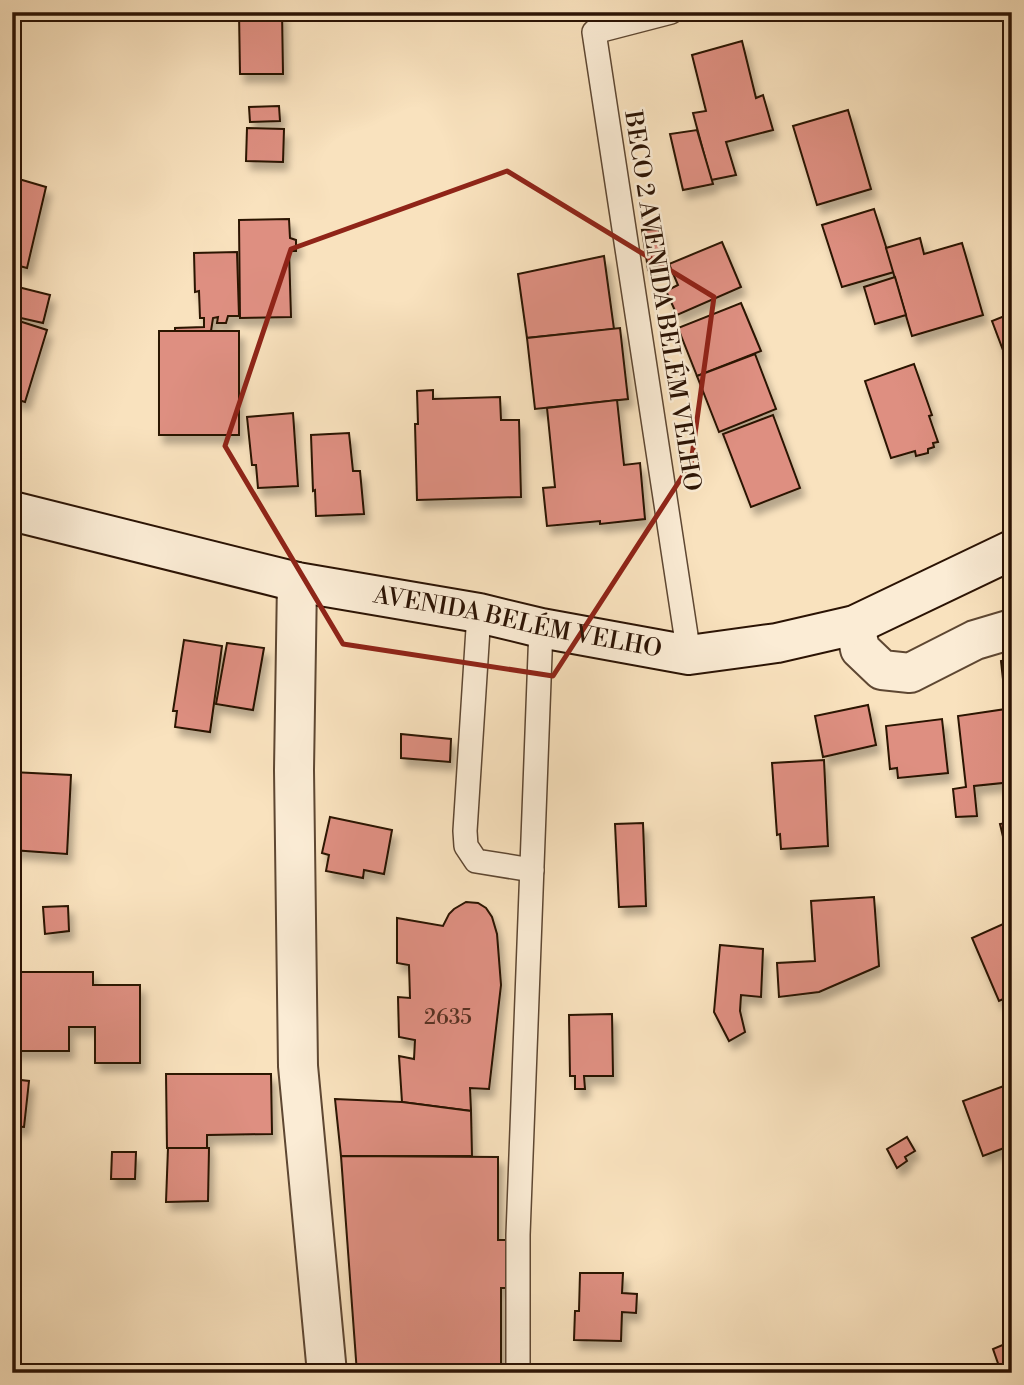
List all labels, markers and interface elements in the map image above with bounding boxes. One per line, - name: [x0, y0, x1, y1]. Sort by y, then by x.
- street label: BECO 2 AVENIDA BELÉM VELHO: [617, 107, 708, 493]
- street label: AVENIDA BELÉM VELHO: [370, 580, 664, 665]
- house number: 2635: [424, 1005, 472, 1031]

